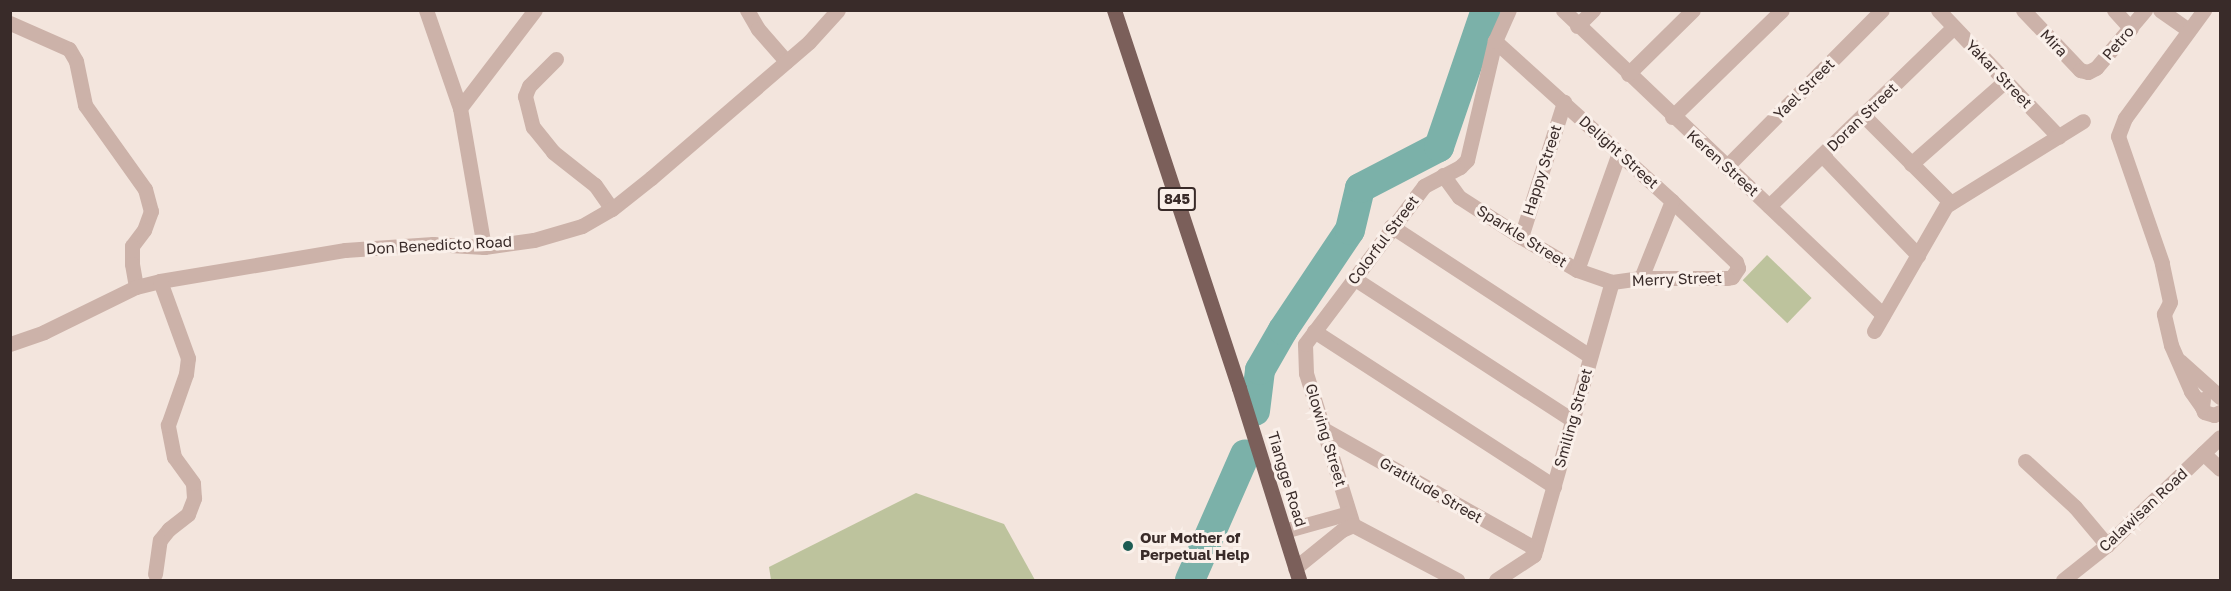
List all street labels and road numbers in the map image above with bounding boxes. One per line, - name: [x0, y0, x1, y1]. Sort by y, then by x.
- street label: Petro: [2098, 22, 2138, 64]
- street label: Mira: [2037, 26, 2071, 60]
- street label: Yakar Street: [1962, 36, 2036, 112]
- street label: Yael Street: [1770, 55, 1838, 123]
- street label: Doran Street: [1823, 79, 1901, 155]
- street label: Delight Street: [1576, 112, 1662, 192]
- street label: Happy Street: [1519, 122, 1565, 218]
- street label: Keren Street: [1683, 126, 1763, 200]
- road number: 845: [1158, 188, 1196, 210]
- street label: Colorful Street: [1344, 192, 1422, 288]
- street label: Sparkle Street: [1474, 201, 1570, 271]
- street label: Don Benedicto Road: [366, 232, 512, 258]
- street label: Merry Street: [1632, 268, 1722, 290]
- street label: Smiling Street: [1550, 366, 1596, 470]
- street label: Glowing Street: [1302, 381, 1350, 489]
- street label: Tiangge Road: [1264, 429, 1310, 529]
- street label: Gratitude Street: [1376, 453, 1486, 527]
- street label: Calawisan Road: [2095, 465, 2191, 555]

